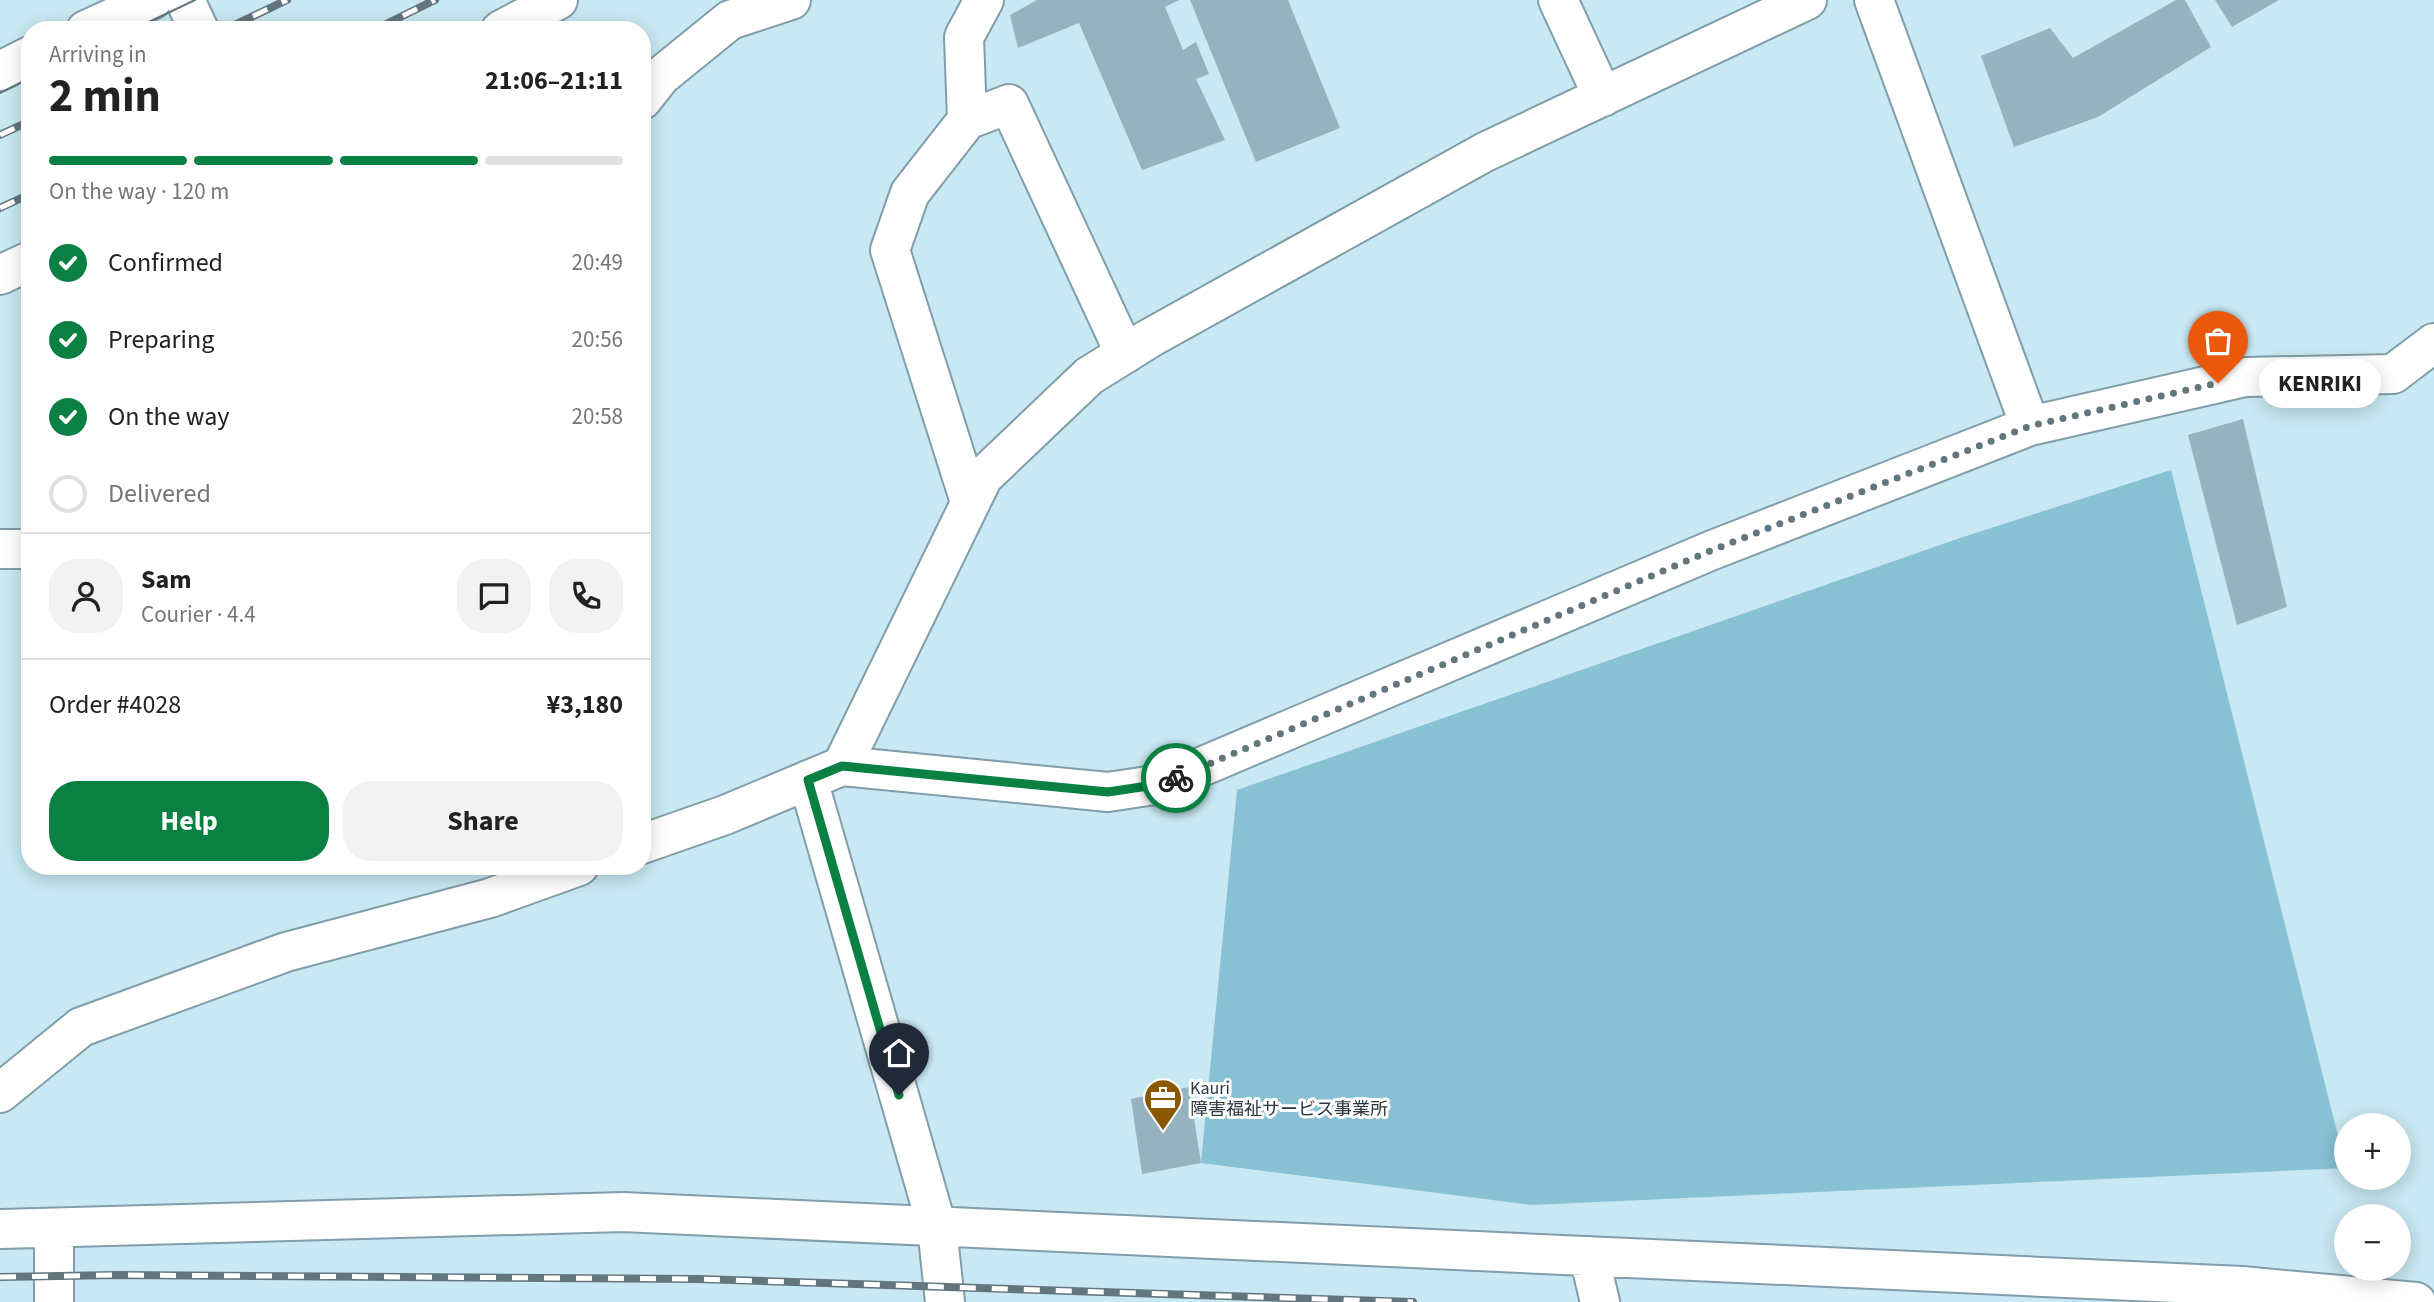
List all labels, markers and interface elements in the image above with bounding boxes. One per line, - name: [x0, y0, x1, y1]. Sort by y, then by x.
- text: Arriving in: [49, 38, 147, 71]
- text: 21:06–21:11: [485, 62, 623, 99]
- text: 2 min: [49, 64, 161, 129]
- text: On the way · 120 m: [49, 175, 229, 208]
- icon: check: [49, 244, 87, 282]
- text: Confirmed: [108, 244, 223, 281]
- text: 20:49: [572, 246, 623, 279]
- pin: [2188, 311, 2248, 383]
- icon: check: [49, 321, 87, 359]
- text: Preparing: [108, 321, 214, 358]
- icon: bag: [2199, 322, 2237, 360]
- text: 20:56: [572, 323, 623, 356]
- callout: KENRIKI: [2260, 358, 2382, 408]
- text: KENRIKI: [2278, 367, 2362, 400]
- icon: check: [49, 398, 87, 436]
- text: On the way: [108, 398, 229, 435]
- text: 20:58: [572, 400, 623, 433]
- text: Delivered: [108, 475, 211, 512]
- button: person: [49, 559, 123, 633]
- button: chat: [457, 559, 531, 633]
- button: phone: [549, 559, 623, 633]
- text: Sam: [141, 561, 191, 598]
- text: Courier · 4.4: [141, 598, 256, 631]
- text: Order #4028: [49, 686, 181, 723]
- text: ¥3,180: [547, 686, 623, 723]
- courier: [1141, 743, 1211, 813]
- icon: bike: [1157, 759, 1195, 797]
- button: Help: [49, 781, 329, 861]
- button: Share: [343, 781, 623, 861]
- pin: [869, 1023, 929, 1095]
- icon: home: [880, 1034, 918, 1072]
- place label: Kauri 障害福祉サービス事業所: [1190, 1076, 1388, 1122]
- office icon: Kauri 障害福祉サービス事業所: [1142, 1077, 1184, 1132]
- map controls: [2334, 1113, 2411, 1281]
- button: +: [2334, 1113, 2411, 1190]
- button: −: [2334, 1204, 2411, 1281]

